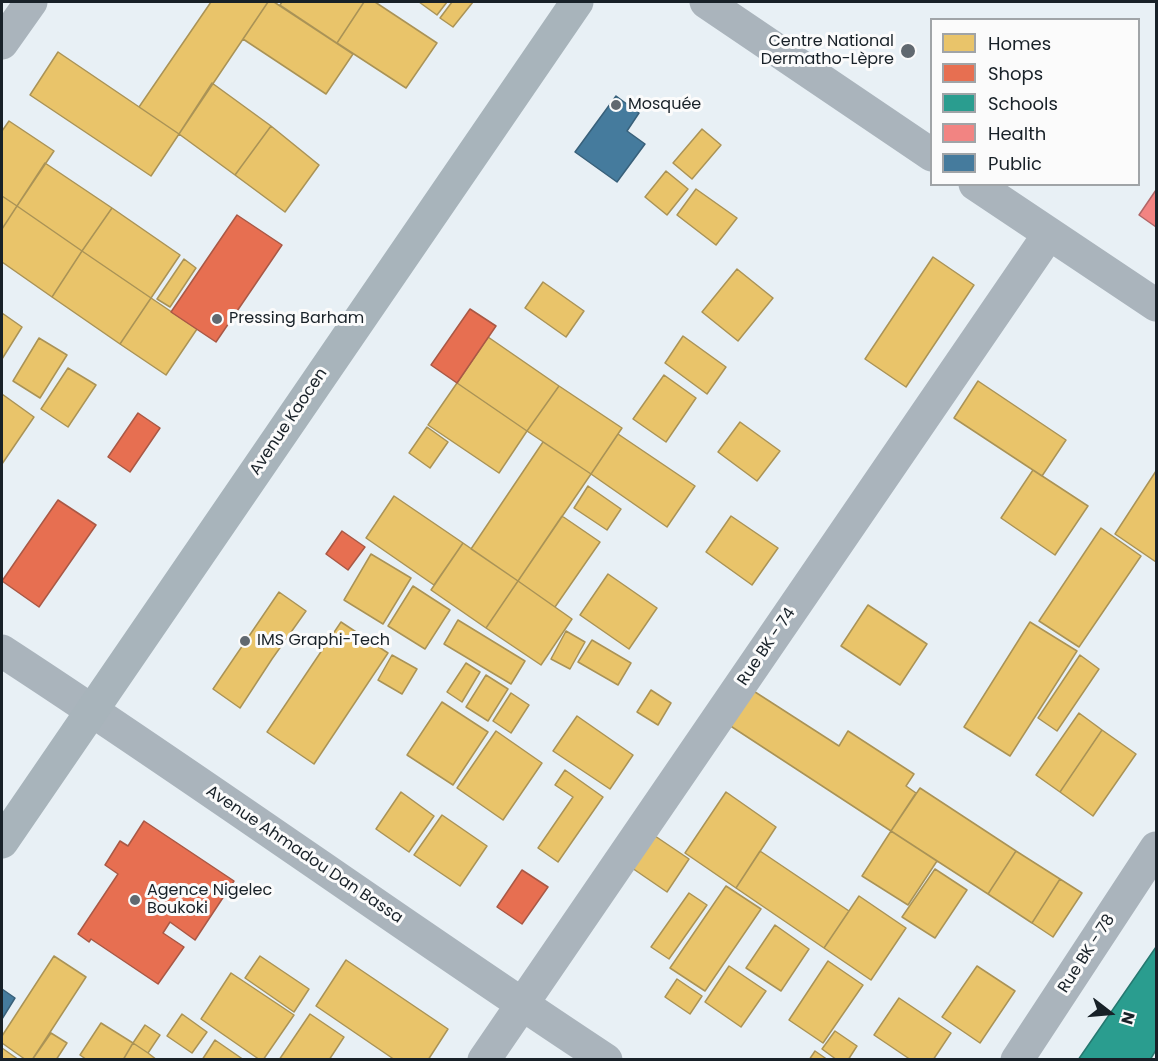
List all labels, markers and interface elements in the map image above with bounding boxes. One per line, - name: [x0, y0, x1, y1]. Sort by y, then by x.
- legend: [930, 18, 1140, 186]
- text: Homes: [988, 31, 1051, 56]
- place label: Centre National Dermatho-Lèpre: [761, 32, 894, 70]
- marker: Centre National Dermatho-Lèpre: [899, 42, 917, 60]
- text: Shops: [988, 61, 1043, 86]
- text: Schools: [988, 91, 1058, 116]
- place label: Mosquée: [628, 95, 701, 115]
- marker: Mosquée: [609, 98, 623, 112]
- text: Health: [988, 121, 1046, 146]
- text: Public: [988, 151, 1042, 176]
- place label: Pressing Barham: [229, 309, 364, 329]
- marker: Pressing Barham: [210, 312, 224, 326]
- street label: Avenue Kaocen: [246, 365, 332, 479]
- street label: Rue BK - 74: [734, 604, 800, 690]
- place label: IMS Graphi-Tech: [257, 631, 390, 651]
- marker: IMS Graphi-Tech: [238, 634, 252, 648]
- street label: Avenue Ahmadou Dan Bassa: [202, 782, 406, 928]
- place label: Agence Nigelec Boukoki: [147, 881, 272, 919]
- marker: Agence Nigelec Boukoki: [128, 893, 142, 907]
- street label: Rue BK - 78: [1055, 911, 1119, 997]
- north arrow: [1080, 983, 1140, 1043]
- text: N: [1115, 1009, 1141, 1027]

